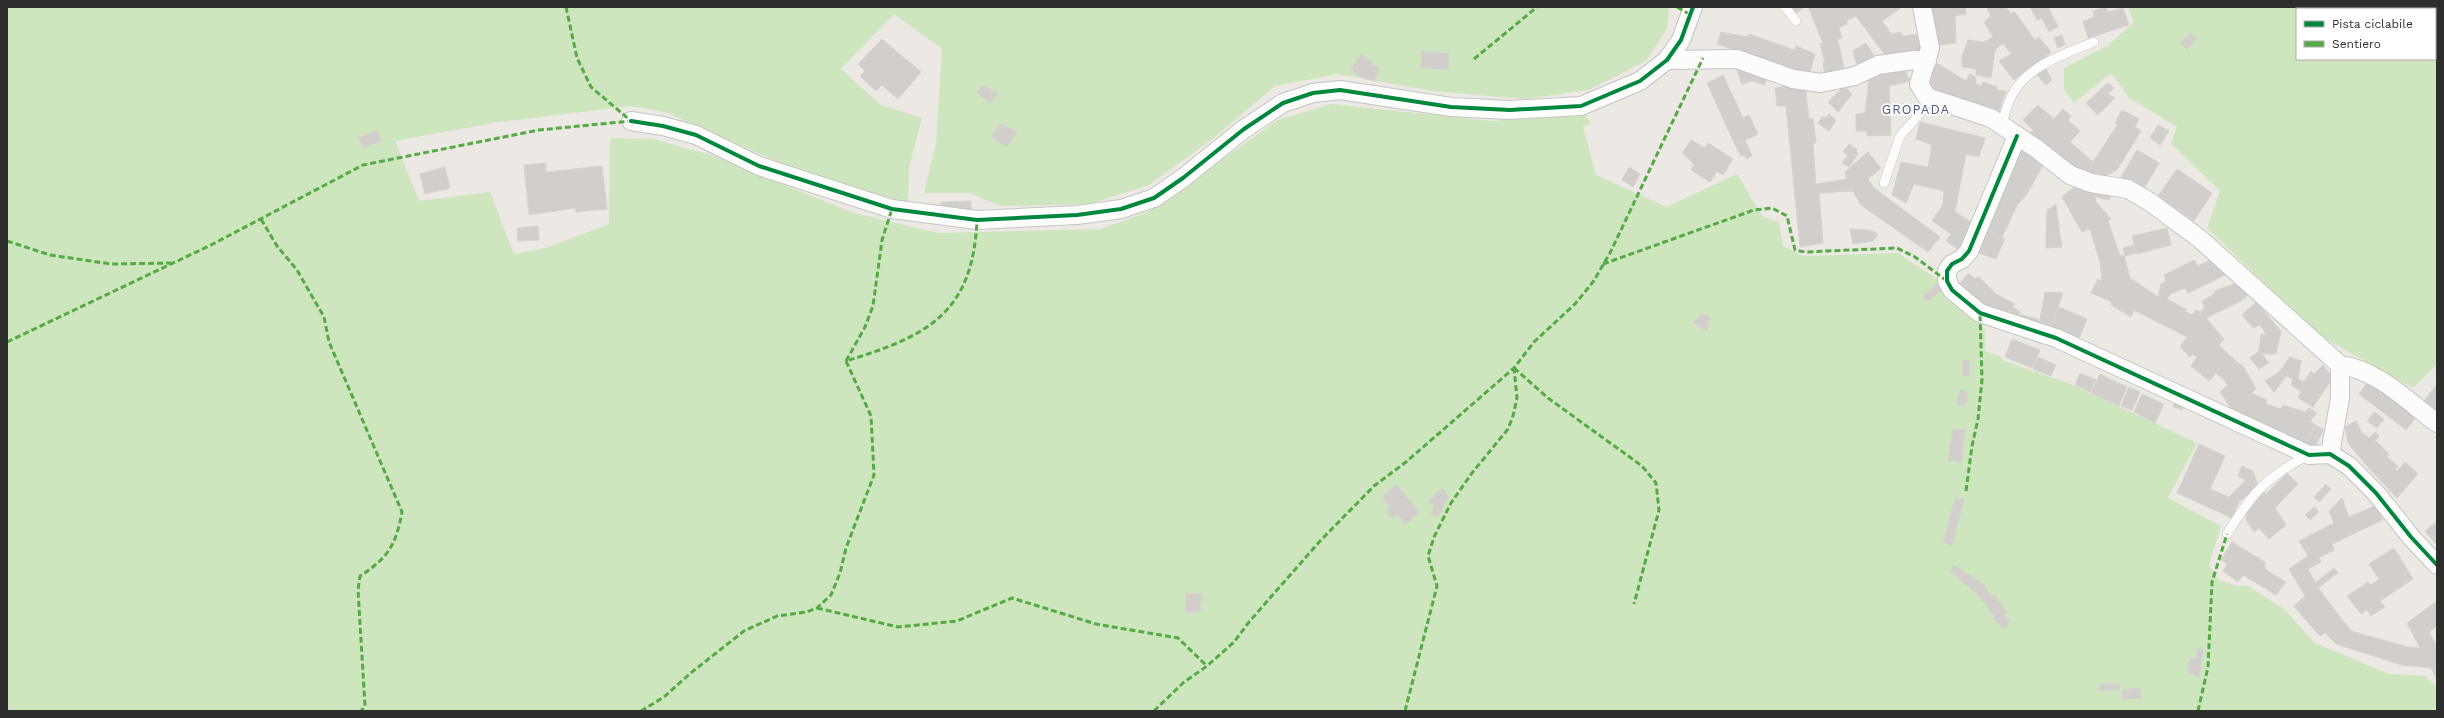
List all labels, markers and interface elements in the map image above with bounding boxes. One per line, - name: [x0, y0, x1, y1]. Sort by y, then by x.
- legend: [2296, 8, 2436, 60]
- text: Pista ciclabile: [2332, 17, 2413, 31]
- text: Sentiero: [2332, 37, 2381, 51]
- district label: GROPADA: [1882, 102, 1950, 117]

